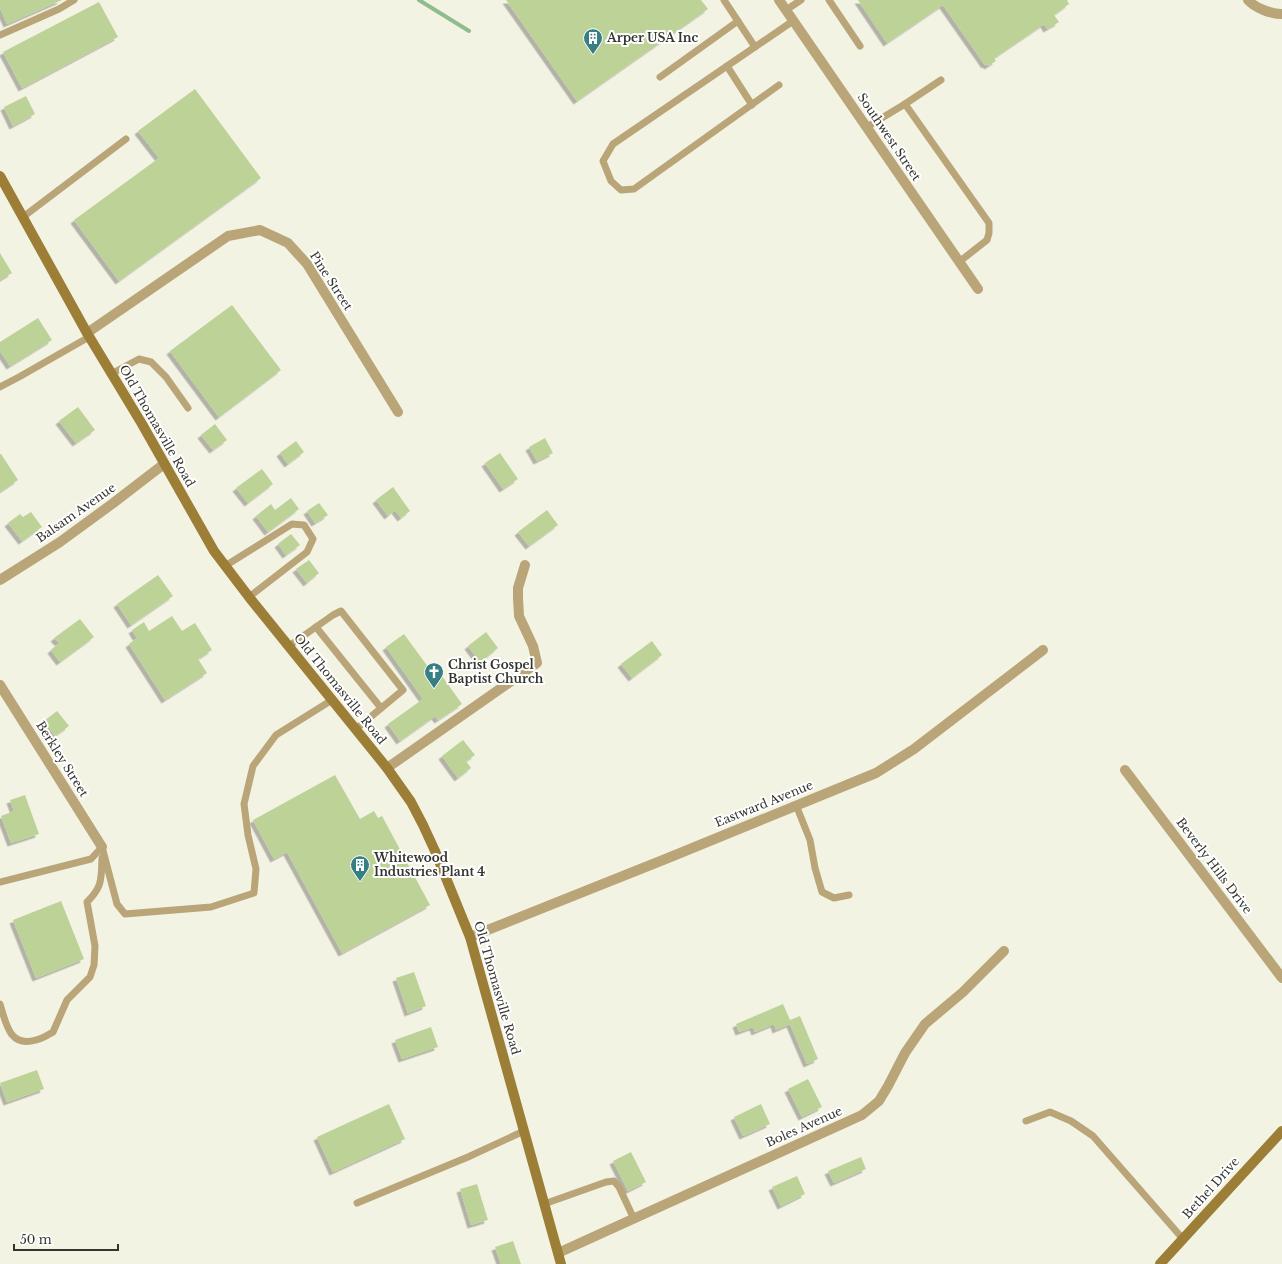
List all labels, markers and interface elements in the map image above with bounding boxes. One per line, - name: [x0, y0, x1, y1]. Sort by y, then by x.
- building icon: Arper USA Inc: [582, 27, 604, 55]
- place label: Arper USA Inc: [606, 30, 699, 45]
- street label: Southwest Street: [855, 90, 925, 184]
- street label: Pine Street: [307, 249, 356, 313]
- street label: Old Thomasville Road: [116, 362, 199, 489]
- street label: Balsam Avenue: [33, 480, 118, 546]
- street label: Old Thomasville Road: [291, 630, 390, 747]
- place label: Christ Gospel Baptist Church: [448, 657, 544, 686]
- church icon: Christ Gospel Baptist Church: [423, 661, 445, 689]
- street label: Berkley Street: [33, 718, 92, 800]
- street label: Eastward Avenue: [713, 777, 815, 830]
- street label: Beverly Hills Drive: [1173, 815, 1255, 917]
- place label: Whitewood Industries Plant 4: [373, 850, 485, 879]
- building icon: Whitewood Industries Plant 4: [349, 854, 371, 882]
- street label: Old Thomasville Road: [471, 919, 524, 1056]
- street label: Boles Avenue: [763, 1103, 844, 1150]
- street label: Bethel Drive: [1179, 1154, 1242, 1221]
- scale bar: [14, 1226, 118, 1252]
- text: 50 m: [20, 1232, 52, 1247]

